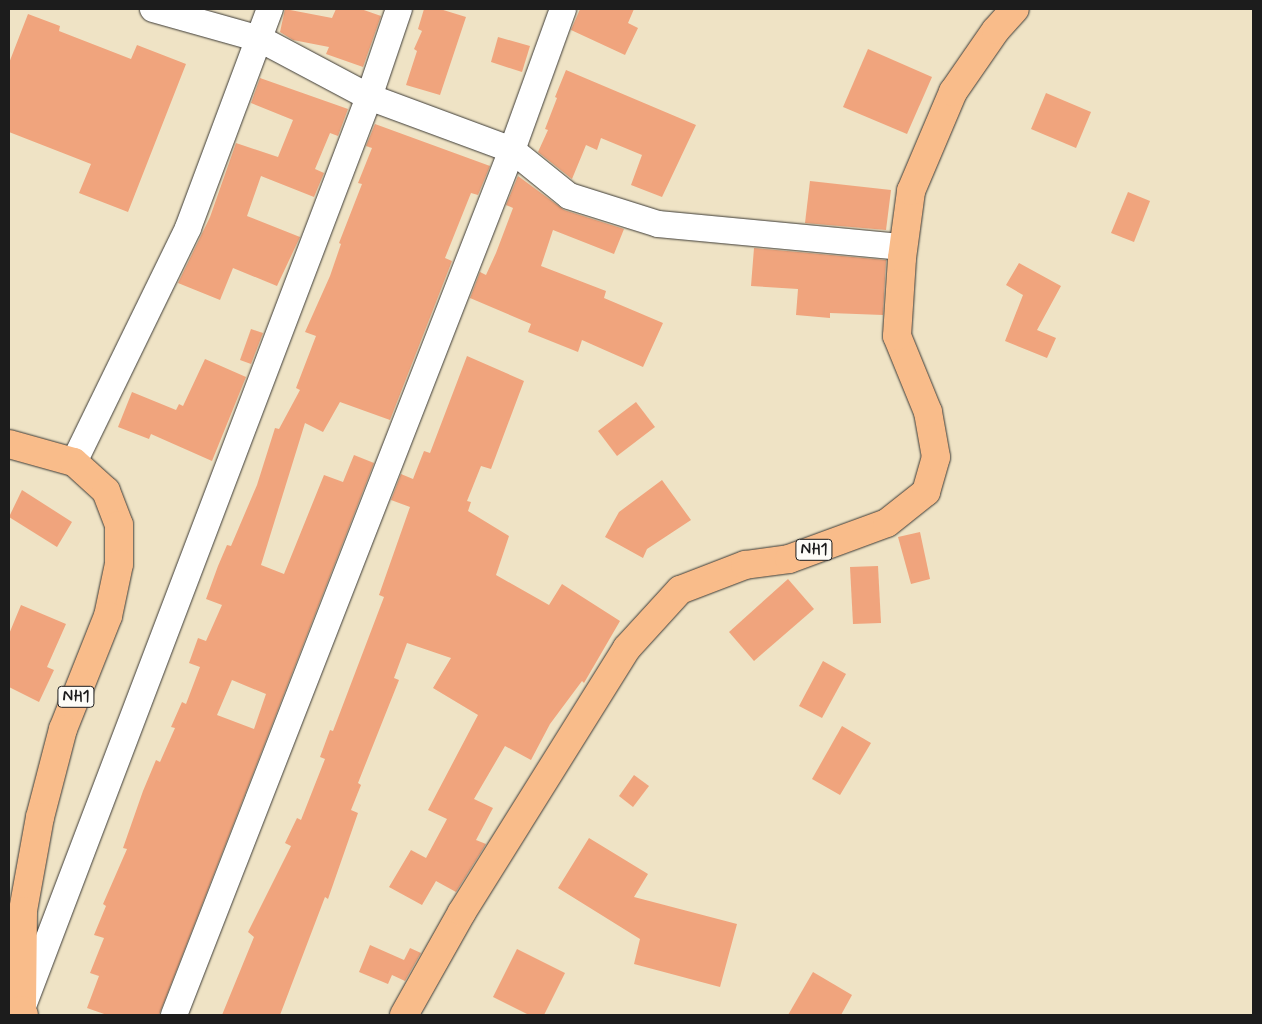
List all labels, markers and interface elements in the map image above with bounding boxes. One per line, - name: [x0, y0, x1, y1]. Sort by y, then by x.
- road number: NH1: [795, 536, 833, 564]
- road number: NH1: [57, 684, 95, 710]

